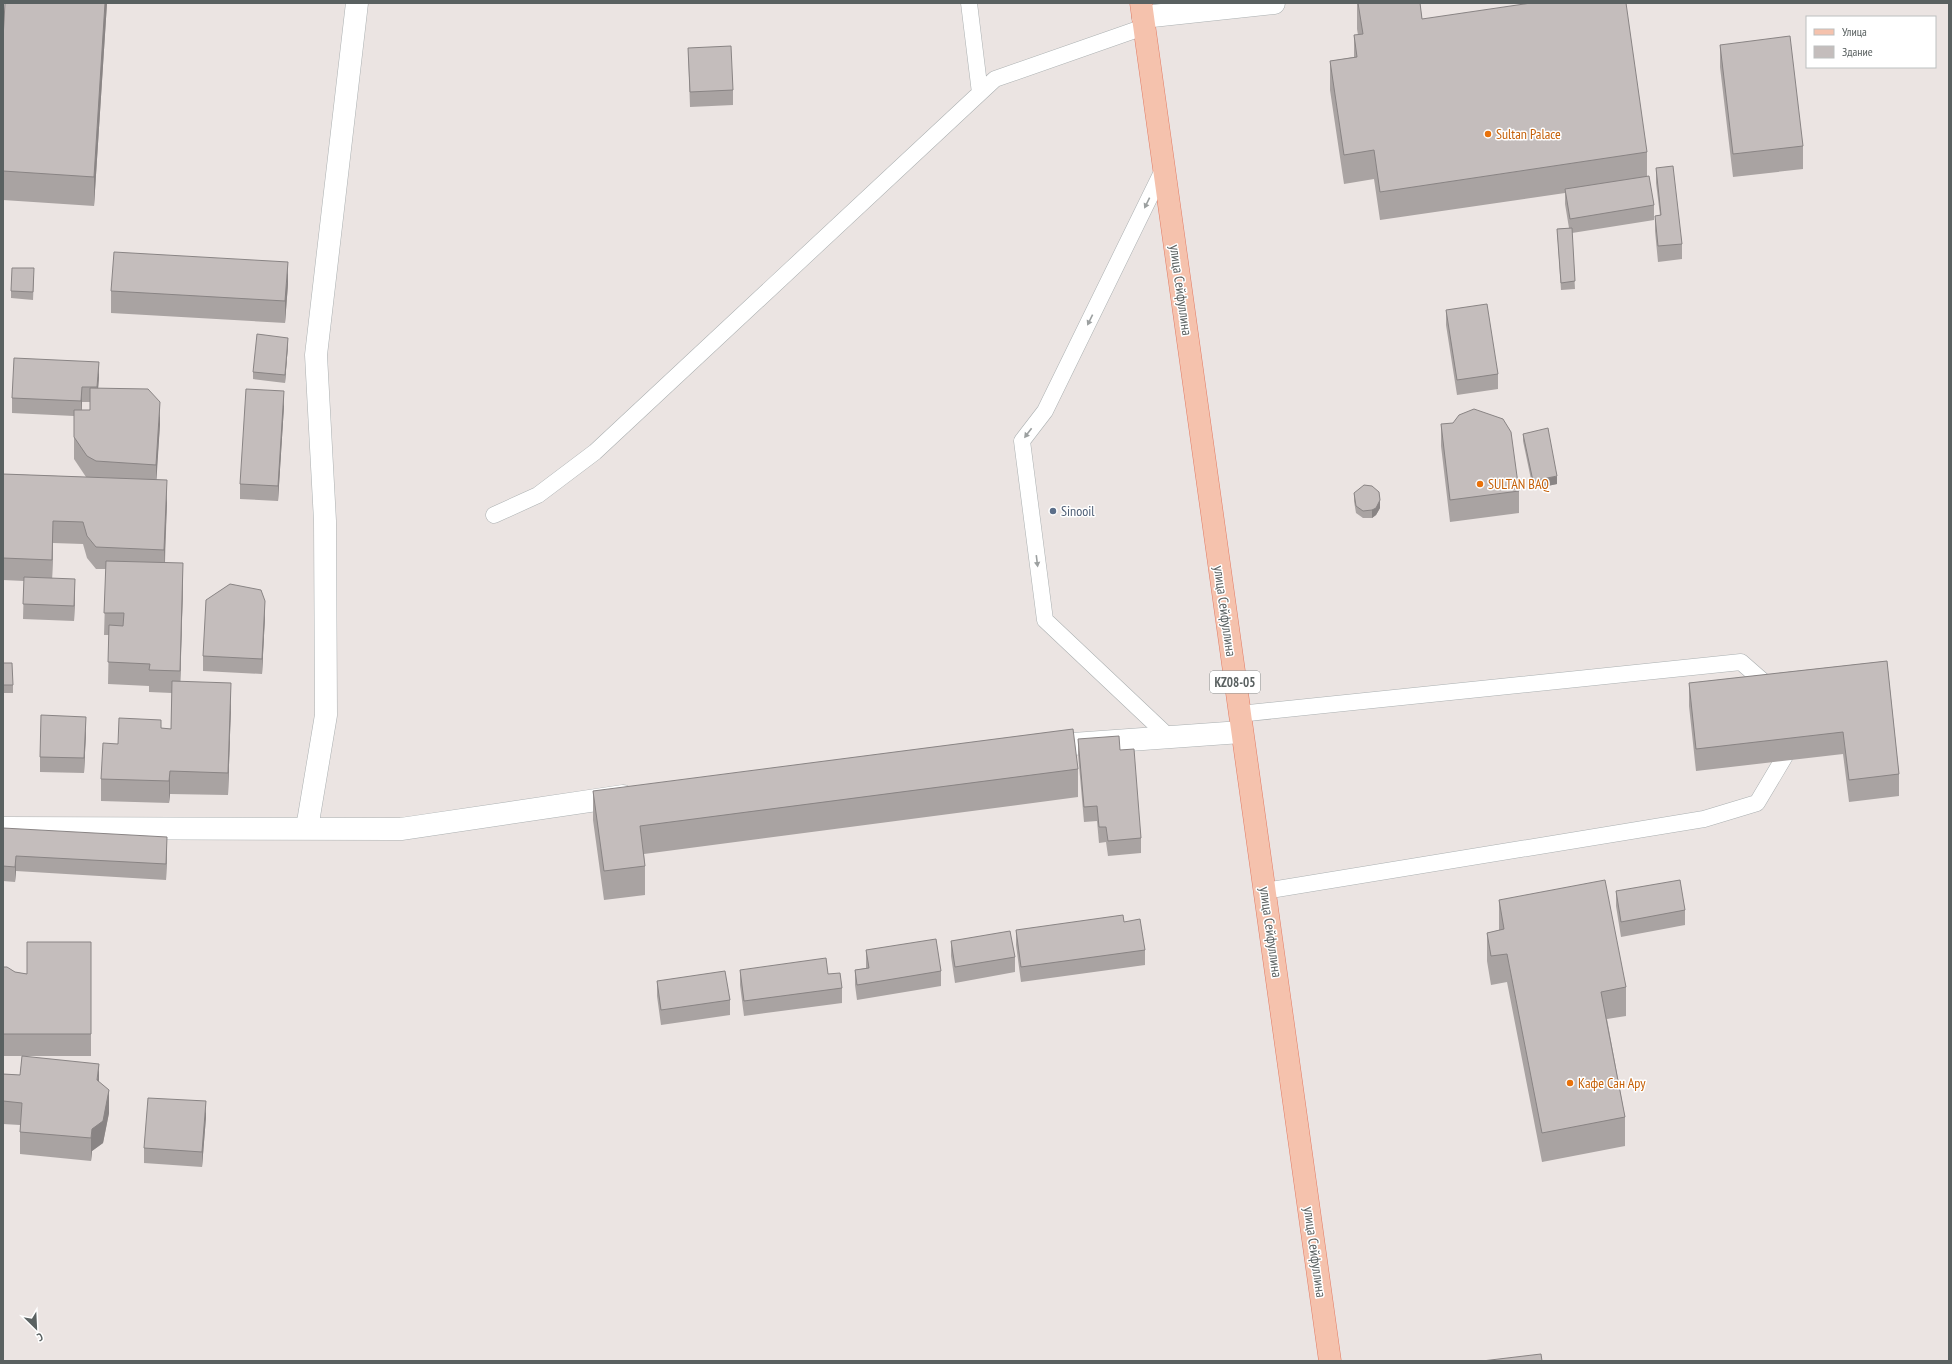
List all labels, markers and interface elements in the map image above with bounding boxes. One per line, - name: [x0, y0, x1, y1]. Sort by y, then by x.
- legend: [1806, 16, 1936, 68]
- text: Улица: [1842, 24, 1867, 39]
- text: Здание: [1842, 44, 1873, 59]
- place label: Sultan Palace: [1496, 125, 1561, 143]
- marker: Sultan Palace: [1483, 129, 1493, 139]
- one-way arrow: [1144, 197, 1150, 209]
- street label: улица Сейфуллина: [1166, 243, 1196, 337]
- one-way arrow: [1087, 314, 1093, 325]
- one-way arrow: [1024, 428, 1032, 439]
- place label: SULTAN BAQ: [1488, 475, 1549, 493]
- marker: SULTAN BAQ: [1475, 479, 1485, 489]
- place label: Sinooil: [1061, 502, 1095, 520]
- marker: Sinooil: [1048, 506, 1058, 516]
- one-way arrow: [1034, 555, 1040, 567]
- street label: улица Сейфуллина: [1210, 564, 1240, 658]
- road number: KZ08-05: [1210, 671, 1260, 693]
- street label: улица Сейфуллина: [1256, 885, 1286, 979]
- place label: Кафе Сан Ару: [1578, 1074, 1646, 1092]
- marker: Кафе Сан Ару: [1565, 1078, 1575, 1088]
- street label: улица Сейфуллина: [1300, 1205, 1330, 1299]
- north arrow: [16, 1308, 56, 1348]
- text: С: [35, 1330, 45, 1345]

